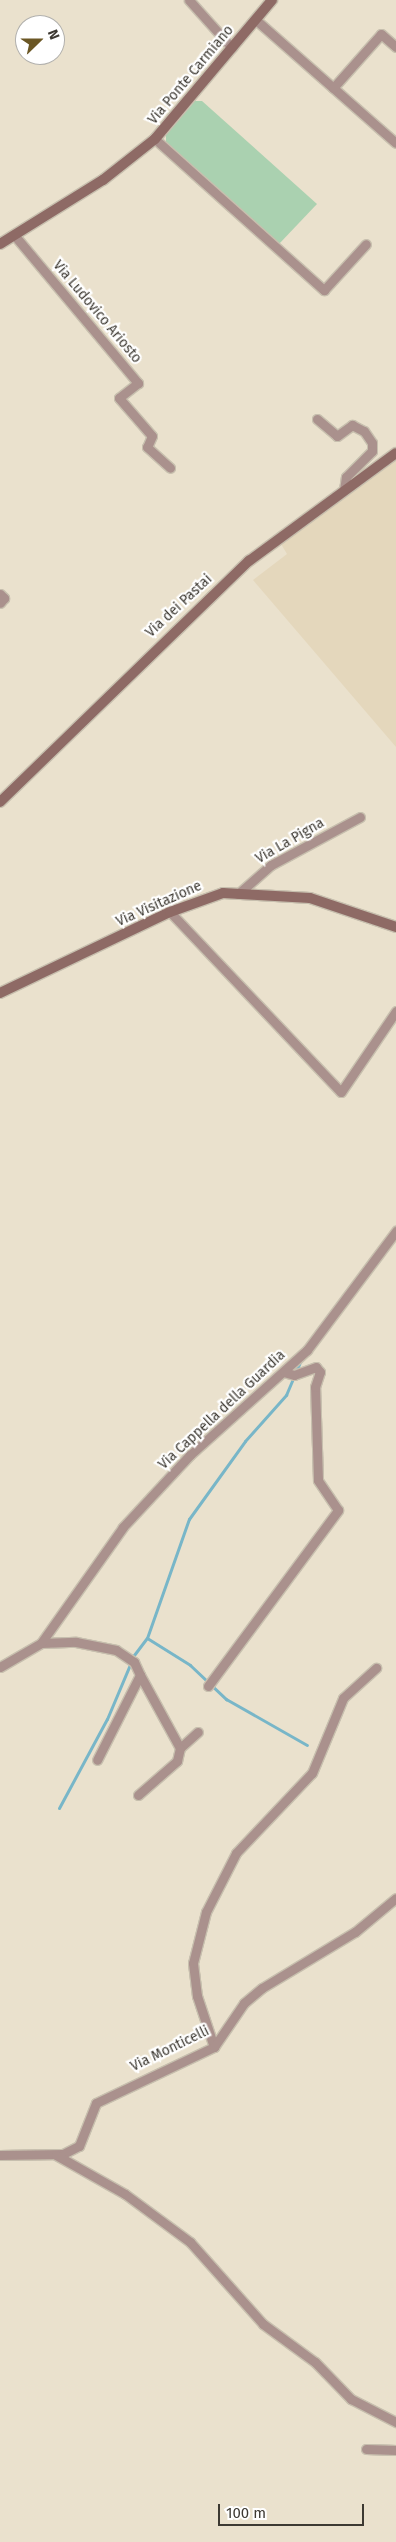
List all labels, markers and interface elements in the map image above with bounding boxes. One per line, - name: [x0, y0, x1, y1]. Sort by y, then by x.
- north arrow: [15, 15, 65, 65]
- street label: Via Ponte Carmiano: [145, 22, 237, 128]
- text: N: [44, 27, 63, 42]
- street label: Via Ludovico Ariosto: [49, 257, 145, 367]
- street label: Via dei Pastai: [142, 571, 216, 641]
- street label: Via La Pigna: [253, 815, 327, 867]
- street label: Via Visitazione: [114, 878, 204, 930]
- street label: Via Cappella della Guardia: [155, 1347, 289, 1473]
- street label: Via Monticelli: [128, 2023, 212, 2075]
- scale bar: [221, 2494, 367, 2526]
- text: 100 m: [226, 2504, 266, 2522]

